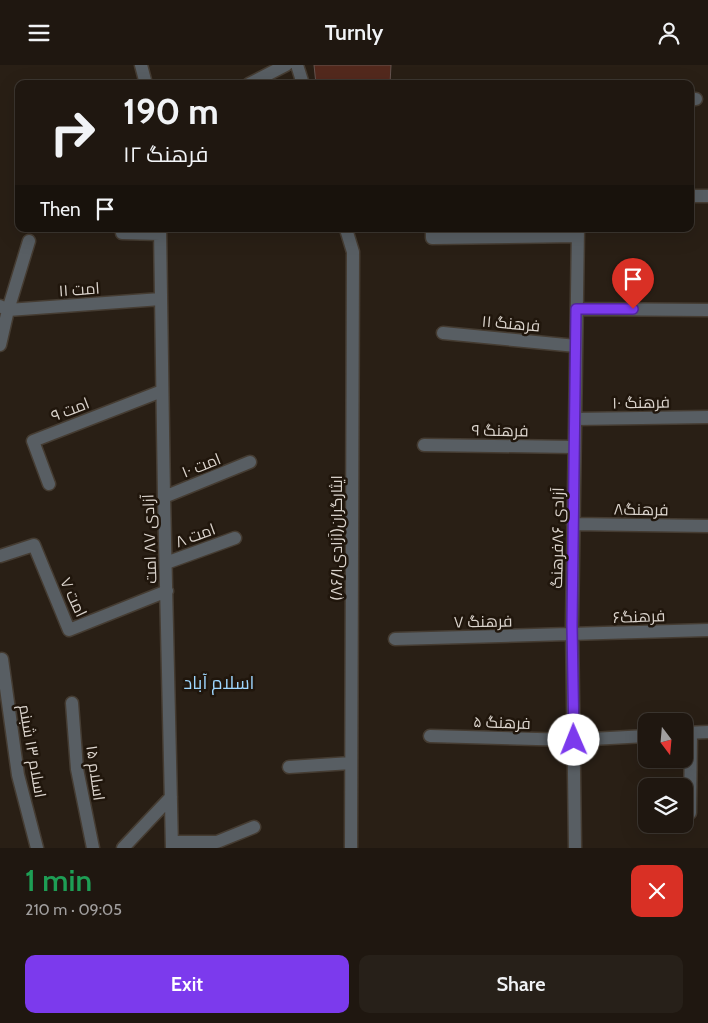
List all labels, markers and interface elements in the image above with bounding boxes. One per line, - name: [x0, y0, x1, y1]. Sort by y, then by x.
- icon: menu: [25, 19, 53, 47]
- text: Turnly: [325, 19, 383, 46]
- icon: person: [655, 19, 683, 47]
- text: 190 m: [123, 90, 219, 133]
- icon: right: [40, 100, 105, 165]
- text: فرهنگ ۱۲: [123, 141, 208, 168]
- icon: arrive: [91, 195, 119, 223]
- text: Then: [40, 198, 81, 221]
- pin: [612, 258, 654, 309]
- icon: arrive: [619, 265, 647, 293]
- street label: امت ۱۱: [58, 279, 100, 300]
- street label: فرهنگ ۱۱: [481, 311, 541, 336]
- street label: فرهنگ ۱۰: [612, 392, 670, 413]
- street label: امت ۹: [48, 394, 92, 425]
- street label: فرهنگ ۹: [471, 421, 529, 440]
- street label: امت ۱۰: [179, 449, 223, 482]
- street label: ایثارگران(آزادی۸۶/۱): [327, 475, 347, 601]
- street label: آزادی ۸۶فرهنگ: [547, 487, 569, 589]
- street label: آزادی ۸۷ امت: [138, 493, 162, 584]
- street label: فرهنگ۸: [613, 500, 669, 519]
- street label: امت ۸: [173, 519, 218, 551]
- street label: امت ۷: [56, 575, 91, 620]
- street label: فرهنگ۶: [612, 606, 666, 627]
- street label: فرهنگ ۷: [454, 611, 512, 632]
- district label: اسلام آباد: [184, 672, 254, 695]
- street label: اسلام ۱۳ شبنم: [13, 703, 50, 800]
- street label: فرهنگ ۵: [473, 712, 531, 733]
- position arrow: [547, 713, 599, 765]
- north arrow: [638, 713, 692, 767]
- map controls: [638, 713, 693, 833]
- street label: اسلام ۱۵: [80, 744, 109, 802]
- button: layers: [638, 778, 693, 833]
- text: 1 min: [25, 862, 92, 899]
- button: close: [631, 865, 683, 917]
- text: 210 m · 09:05: [25, 900, 122, 919]
- button: Exit: [25, 955, 349, 1013]
- button: Share: [359, 955, 683, 1013]

